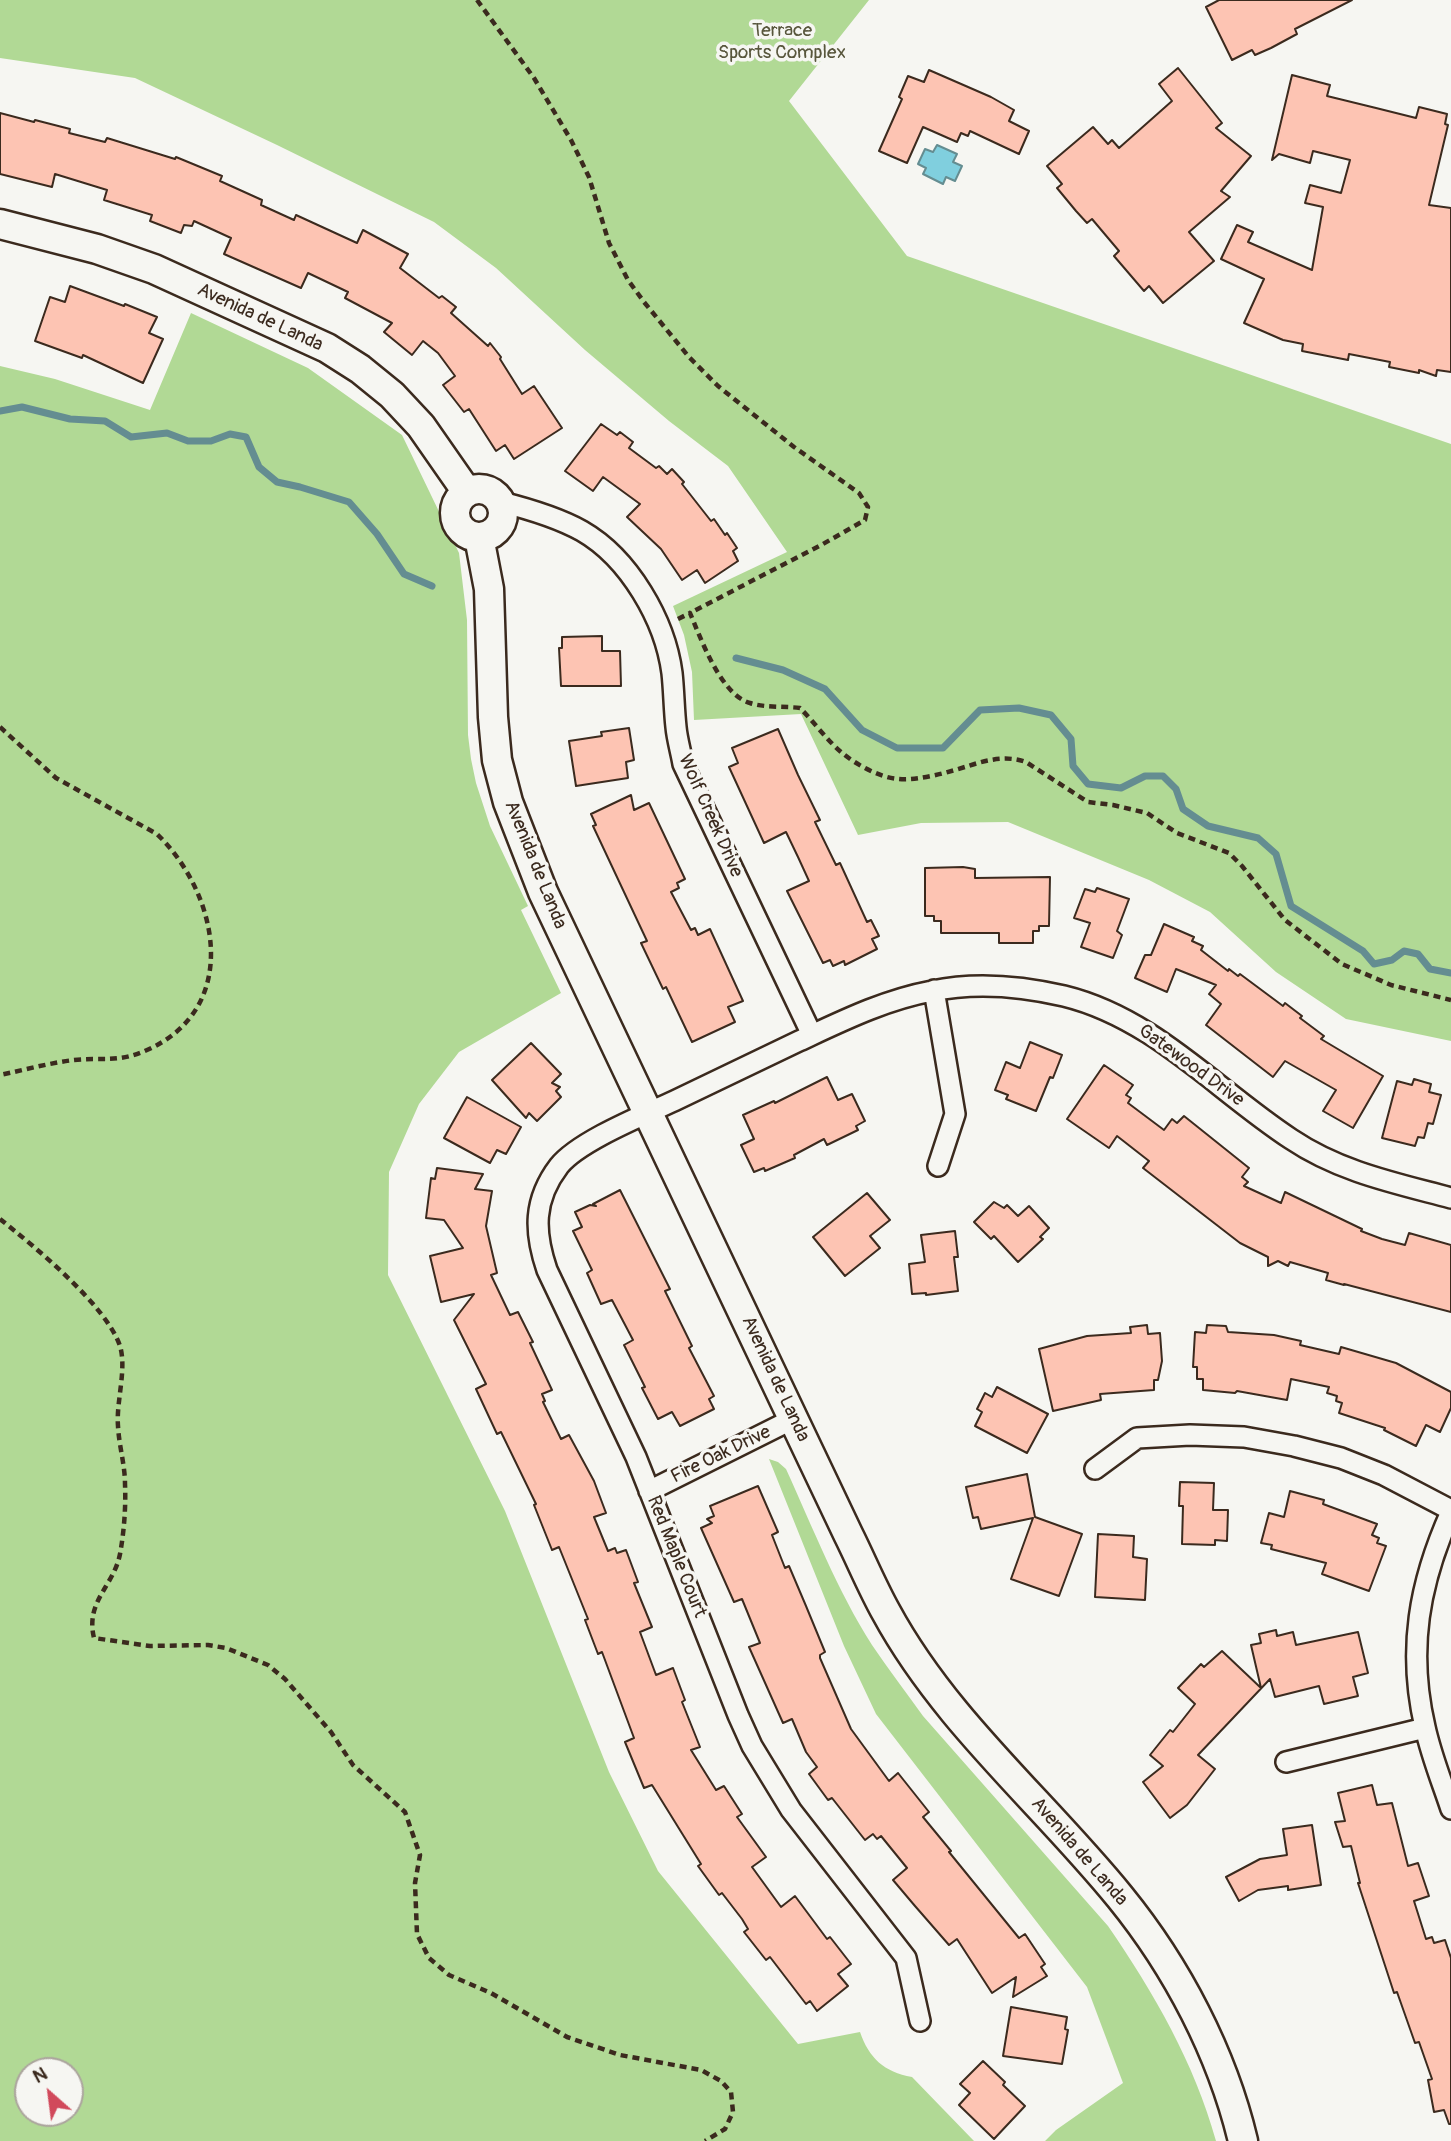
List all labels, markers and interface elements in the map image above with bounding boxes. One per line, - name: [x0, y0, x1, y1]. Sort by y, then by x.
- park label: Terrace Sports Complex: [718, 20, 846, 64]
- street label: Avenida de Landa: [194, 279, 326, 357]
- street label: Wolf Creek Drive: [673, 751, 747, 881]
- street label: Avenida de Landa: [499, 798, 571, 932]
- street label: Gatewood Drive: [1134, 1020, 1248, 1112]
- street label: Avenida de Landa: [736, 1313, 814, 1445]
- street label: Fire Oak Drive: [667, 1421, 775, 1489]
- street label: Red Maple Court: [641, 1493, 711, 1621]
- street label: Avenida de Landa: [1026, 1793, 1132, 1911]
- north arrow: [14, 2057, 84, 2127]
- text: N: [29, 2062, 51, 2089]

